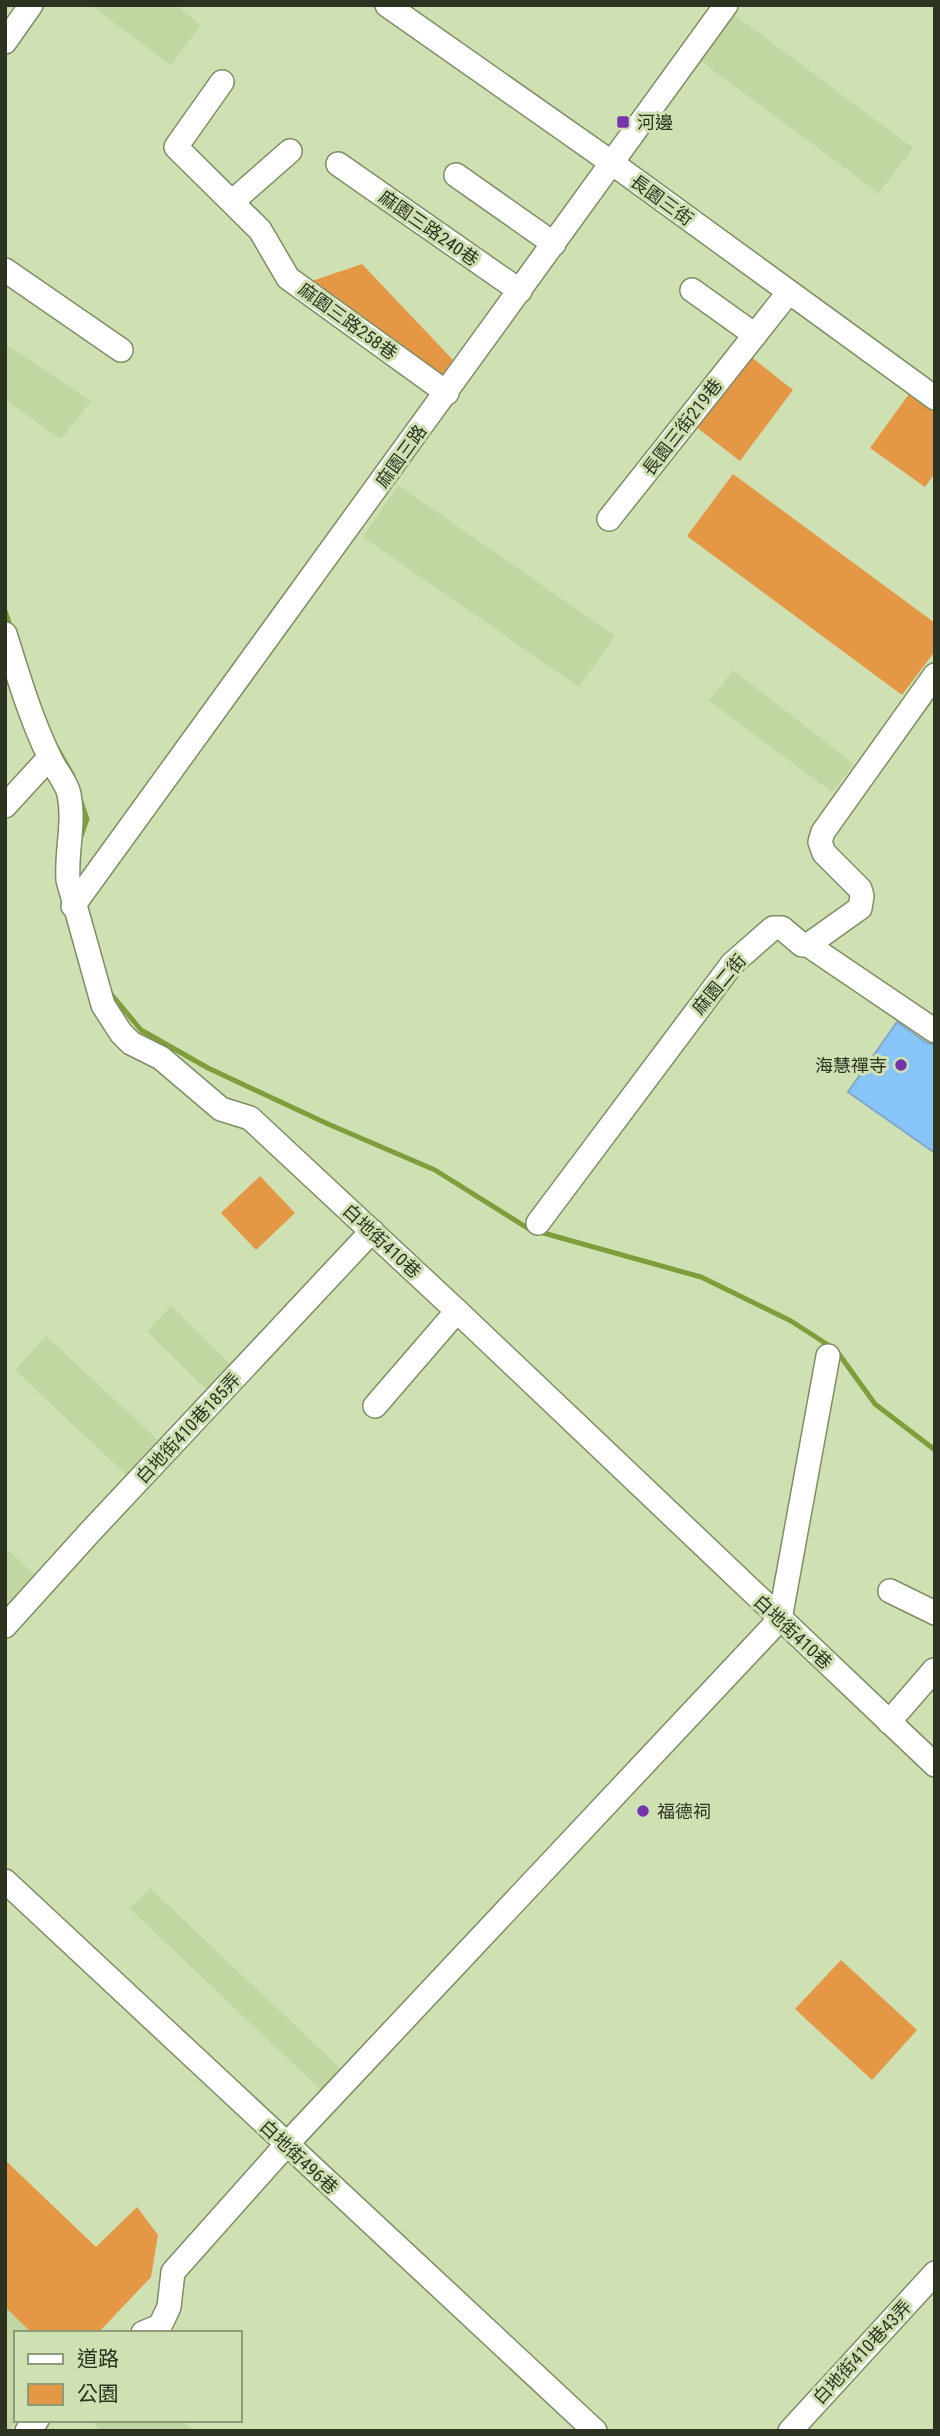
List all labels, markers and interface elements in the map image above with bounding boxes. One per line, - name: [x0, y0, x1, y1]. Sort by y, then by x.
- place label: 河邊: [637, 112, 673, 133]
- marker: 河邊: [615, 114, 631, 130]
- street label: 長園三街: [627, 170, 697, 230]
- street label: 麻園三路240巷: [375, 186, 483, 270]
- street label: 麻園三路258巷: [295, 278, 401, 364]
- street label: 長園三街219巷: [638, 375, 726, 479]
- street label: 麻園三路: [371, 421, 431, 491]
- street label: 麻園二街: [688, 950, 750, 1018]
- place label: 海慧禪寺: [815, 1055, 887, 1076]
- marker: 海慧禪寺: [893, 1057, 909, 1073]
- street label: 白地街410巷: [339, 1200, 425, 1282]
- street label: 白地街410巷185弄: [131, 1368, 245, 1488]
- street label: 白地街410巷: [750, 1591, 836, 1673]
- place label: 福德祠: [657, 1801, 711, 1822]
- marker: 福德祠: [635, 1803, 651, 1819]
- street label: 白地街496巷: [256, 2116, 342, 2198]
- street label: 白地街410巷43弄: [808, 2296, 916, 2408]
- legend: [14, 2331, 242, 2422]
- text: 道路: [77, 2347, 119, 2371]
- text: 公園: [77, 2382, 119, 2406]

